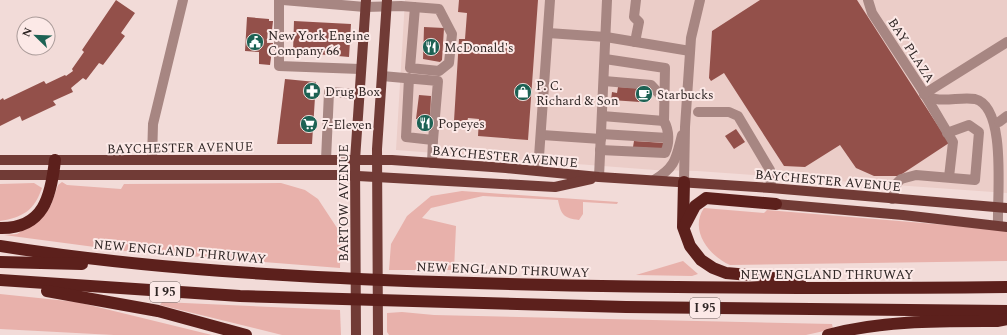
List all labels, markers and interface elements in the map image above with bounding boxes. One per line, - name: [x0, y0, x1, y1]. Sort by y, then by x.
- street label: BAY PLAZA: [883, 14, 940, 87]
- north arrow: [16, 16, 56, 56]
- text: N: [18, 25, 37, 40]
- place label: New York Engine Company 66: [268, 26, 370, 61]
- public building icon: New York Engine Company 66: [245, 32, 265, 52]
- restaurant icon: McDonald's: [421, 37, 441, 57]
- place label: McDonald's: [444, 38, 514, 58]
- place label: P. C. Richard & Son: [536, 76, 619, 111]
- pharmacy icon: Drug Box: [302, 81, 322, 101]
- place label: Drug Box: [325, 82, 380, 102]
- shop icon: P. C. Richard & Son: [513, 82, 533, 102]
- cafe icon: Starbucks: [634, 84, 654, 104]
- place label: Starbucks: [657, 85, 714, 105]
- restaurant icon: Popeyes: [415, 113, 435, 133]
- supermarket icon: 7-Eleven: [299, 114, 319, 134]
- place label: Popeyes: [438, 114, 485, 134]
- place label: 7-Eleven: [322, 115, 372, 135]
- street label: BAYCHESTER AVENUE: [107, 137, 253, 159]
- street label: BAYCHESTER AVENUE: [431, 141, 579, 173]
- street label: BARTOW AVENUE: [334, 144, 354, 262]
- street label: BAYCHESTER AVENUE: [754, 165, 902, 197]
- street label: NEW ENGLAND THRUWAY: [93, 234, 267, 270]
- street label: NEW ENGLAND THRUWAY: [416, 257, 590, 283]
- street label: NEW ENGLAND THRUWAY: [740, 265, 914, 285]
- road number: I 95: [150, 282, 180, 302]
- road number: I 95: [690, 298, 720, 318]

